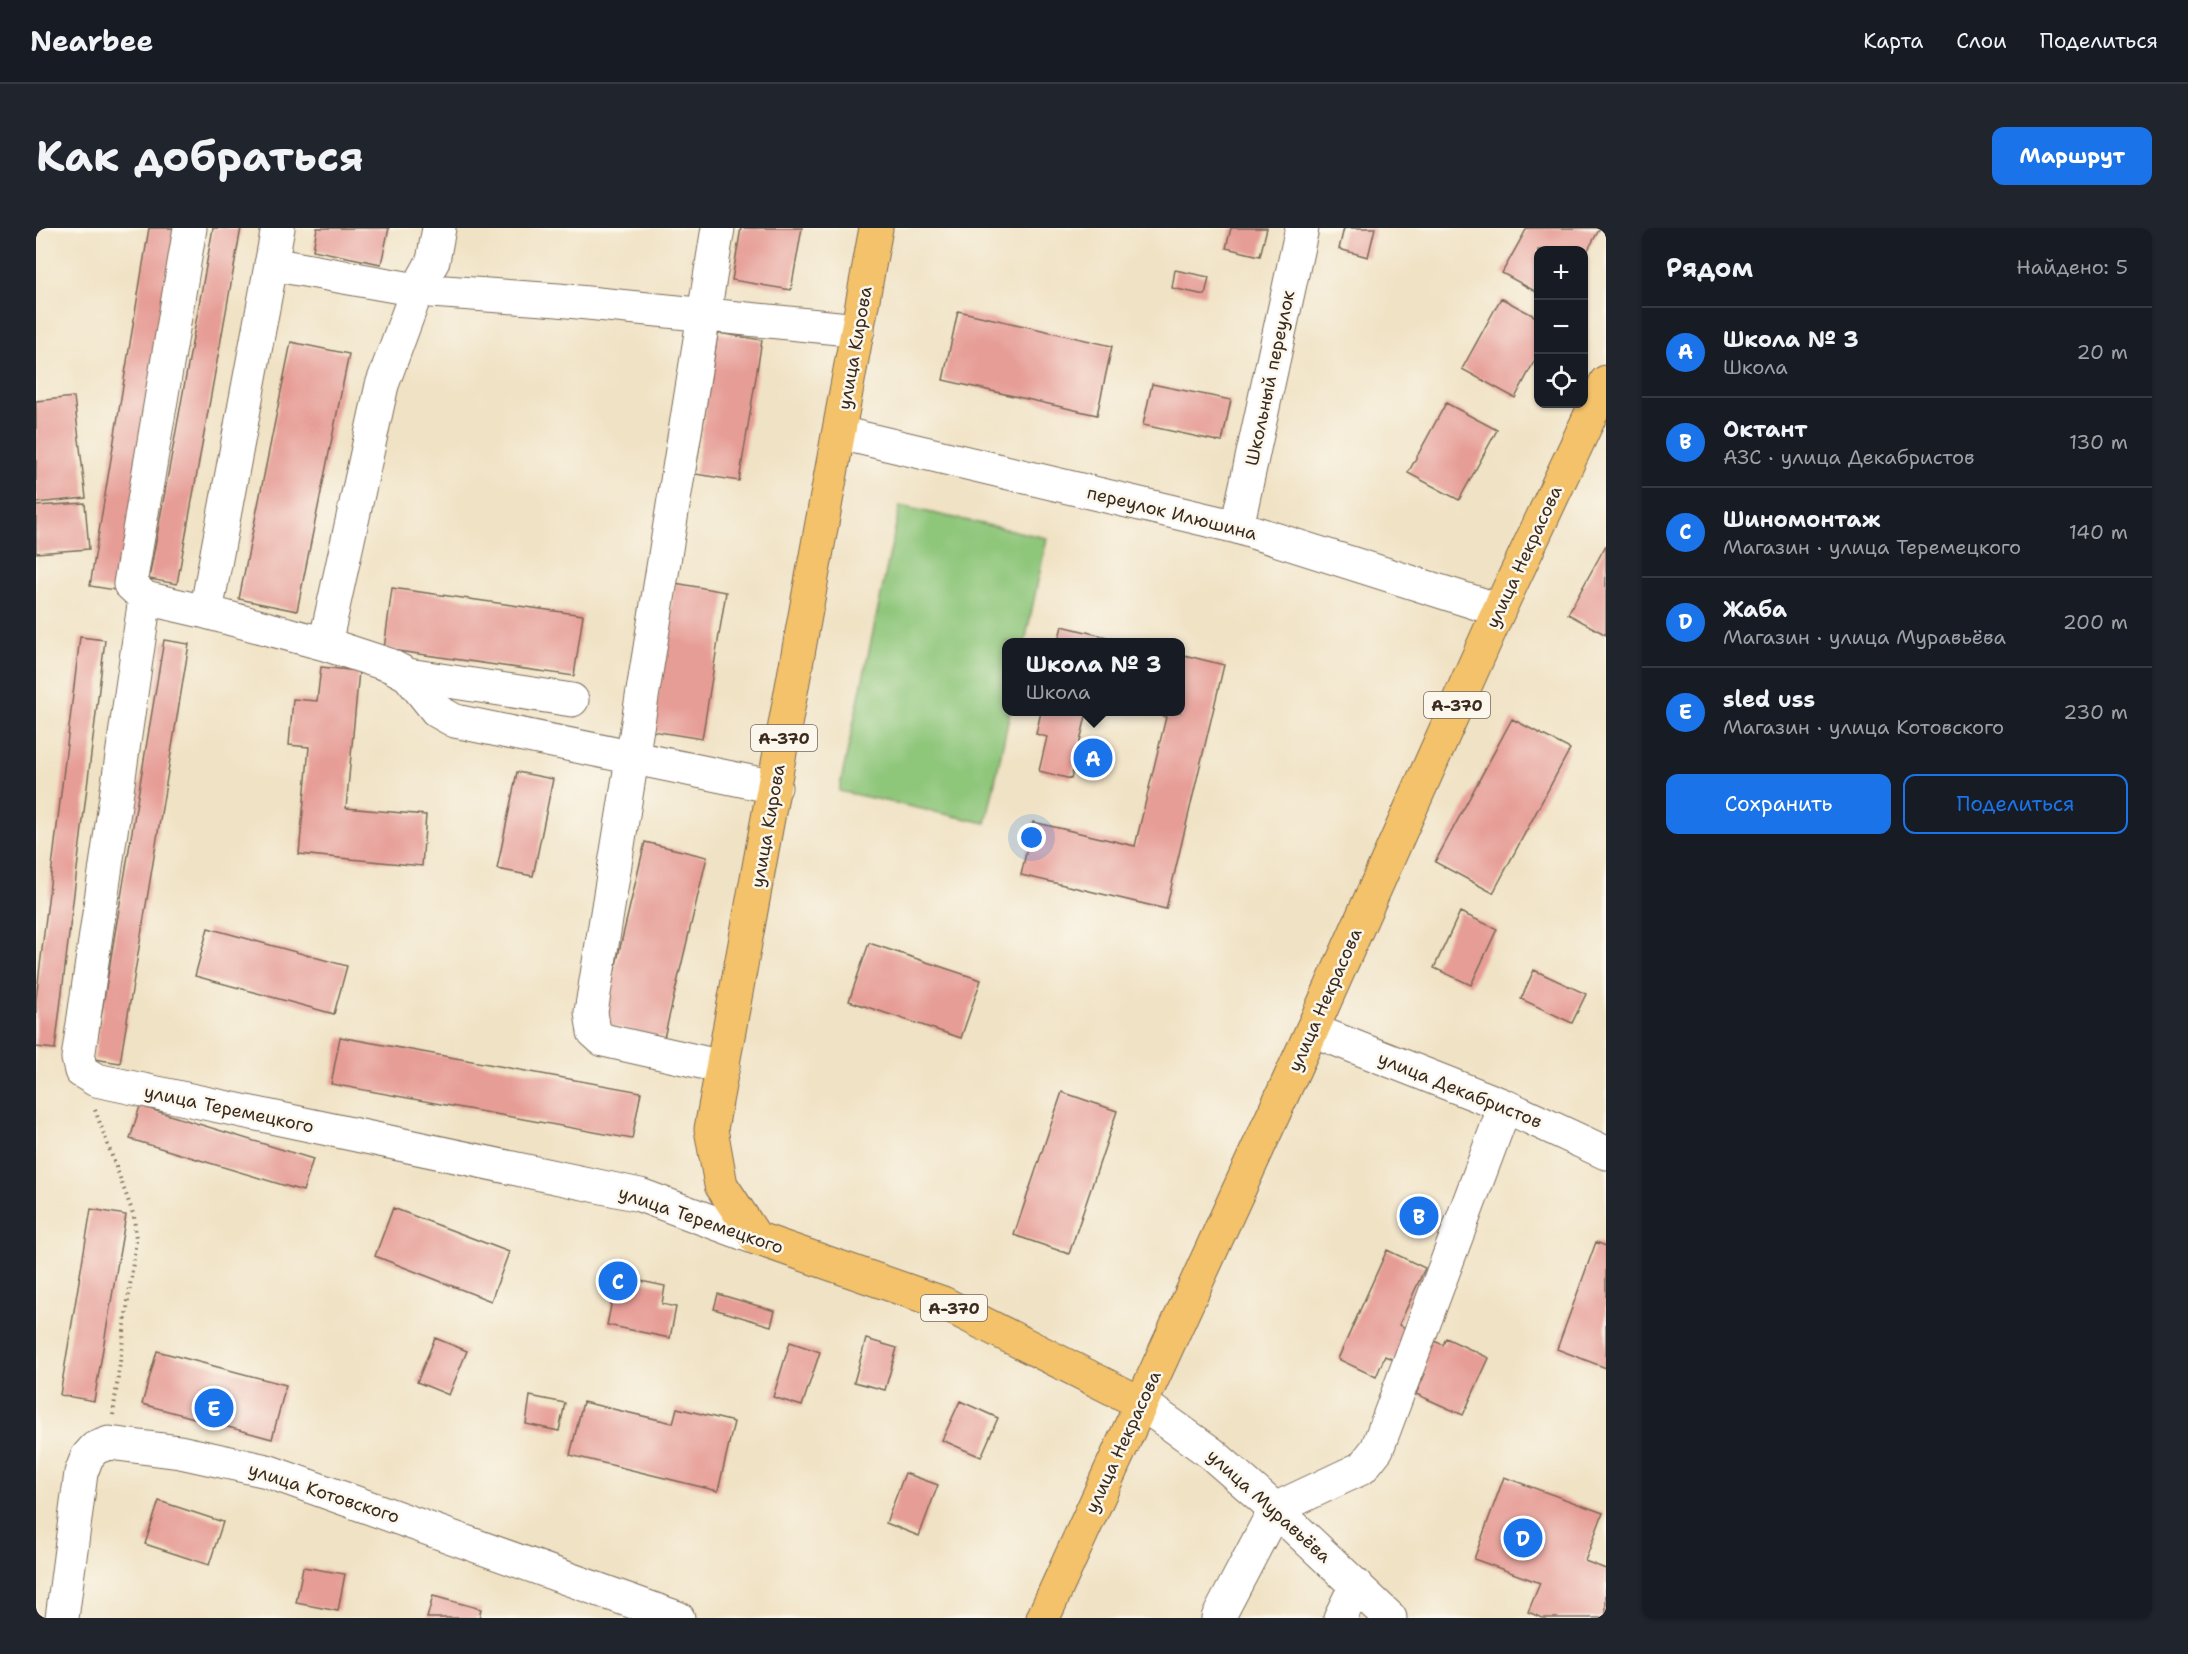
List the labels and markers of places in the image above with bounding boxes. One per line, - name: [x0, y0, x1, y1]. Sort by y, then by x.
- pin: A: [1074, 736, 1112, 780]
- pin: B: [1400, 1194, 1438, 1238]
- pin: C: [598, 1258, 638, 1304]
- pin: E: [194, 1386, 234, 1430]
- pin: D: [1504, 1516, 1542, 1560]

